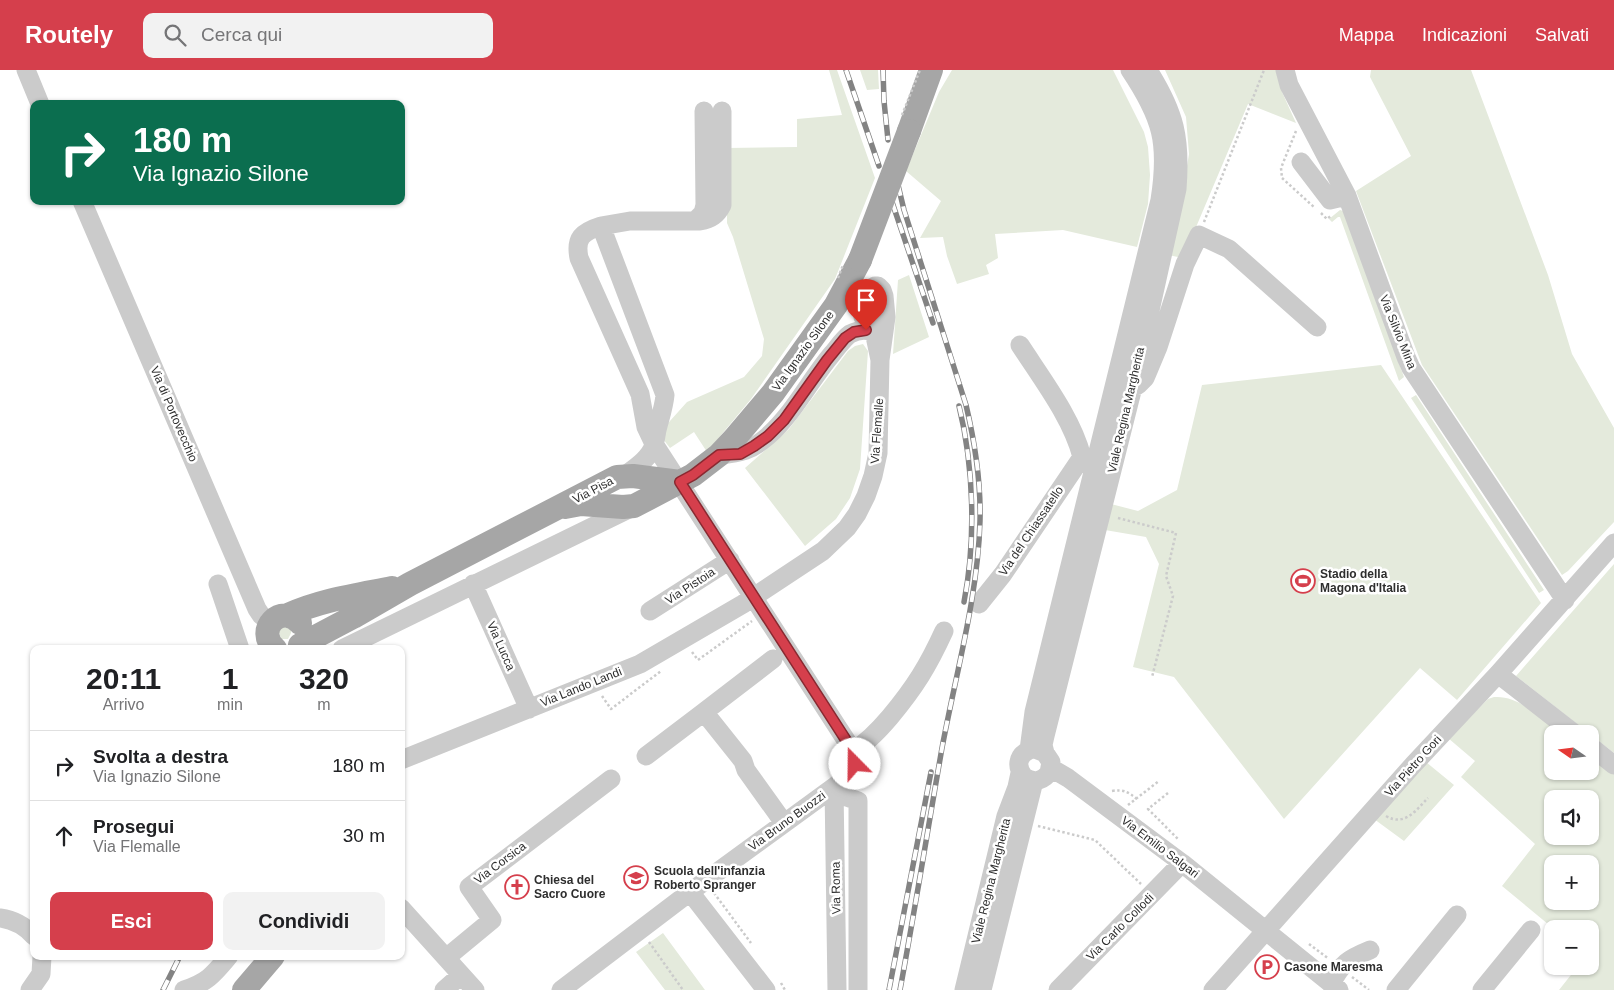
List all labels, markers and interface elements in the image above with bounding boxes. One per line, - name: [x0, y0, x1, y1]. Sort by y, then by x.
- search box: [143, 13, 493, 58]
- text: Routely: [25, 21, 113, 48]
- icon: search: [161, 21, 189, 49]
- text: Cerca qui: [201, 24, 282, 45]
- text: Mappa: [1339, 25, 1394, 45]
- text: Indicazioni: [1422, 25, 1507, 45]
- text: Salvati: [1535, 25, 1589, 45]
- icon: right: [50, 120, 115, 185]
- text: 180 m: [133, 120, 232, 159]
- text: Via Ignazio Silone: [133, 161, 309, 186]
- pin: [845, 279, 887, 330]
- icon: arrive: [852, 286, 880, 314]
- street label: Via Silvio Mina: [1377, 293, 1419, 371]
- street label: Via Ignazio Silone: [769, 308, 837, 394]
- street label: Viale Regina Margherita: [1105, 346, 1147, 474]
- street label: Via di Portovecchio: [148, 364, 201, 464]
- street label: Via Flemalle: [868, 397, 886, 464]
- street label: Via Pisa: [570, 473, 616, 506]
- street label: Via del Chiassatello: [996, 483, 1066, 579]
- street label: Via Pistoia: [663, 565, 718, 607]
- place label: Stadio della Magona d'Italia: [1320, 567, 1407, 595]
- sports icon: Stadio della Magona d'Italia: [1290, 568, 1316, 594]
- street label: Via Lucca: [484, 619, 518, 673]
- text: 20:11: [86, 662, 161, 695]
- text: 1: [222, 662, 238, 695]
- text: 320: [299, 662, 349, 695]
- street label: Via Lando Landi: [538, 664, 624, 710]
- text: Arrivo: [103, 696, 144, 713]
- text: min: [217, 696, 243, 713]
- text: m: [317, 696, 331, 713]
- north arrow: [1544, 725, 1599, 780]
- map controls: [1544, 725, 1599, 975]
- street label: Via Pietro Gori: [1382, 732, 1444, 800]
- position arrow: [828, 737, 880, 789]
- text: Svolta a destra: [93, 746, 228, 767]
- icon: right: [50, 752, 78, 780]
- text: 180 m: [332, 755, 385, 776]
- text: Via Ignazio Silone: [93, 768, 221, 785]
- street label: Via Bruno Buozzi: [746, 788, 828, 854]
- button: sound: [1544, 790, 1599, 845]
- street label: Via Emilio Salgari: [1118, 813, 1202, 881]
- text: Prosegui: [93, 816, 174, 837]
- street label: Viale Regina Margherita: [969, 817, 1013, 945]
- icon: ahead: [50, 822, 78, 850]
- text: 30 m: [343, 825, 385, 846]
- text: Via Flemalle: [93, 838, 181, 855]
- street label: Via Corsica: [471, 839, 529, 887]
- button: +: [1544, 855, 1599, 910]
- street label: Via Roma: [829, 861, 843, 914]
- place label: Scuola dell'infanzia Roberto Spranger: [654, 864, 765, 892]
- school or university icon: Scuola dell'infanzia Roberto Spranger: [623, 865, 649, 891]
- place label: Chiesa del Sacro Cuore: [534, 873, 606, 901]
- church icon: Chiesa del Sacro Cuore: [504, 874, 530, 900]
- street label: Via Carlo Collodi: [1084, 891, 1156, 963]
- button: Esci: [50, 892, 213, 950]
- button: Condividi: [223, 892, 385, 950]
- button: −: [1544, 920, 1599, 975]
- parking icon: Casone Maresma: [1254, 954, 1280, 980]
- place label: Casone Maresma: [1284, 960, 1383, 974]

